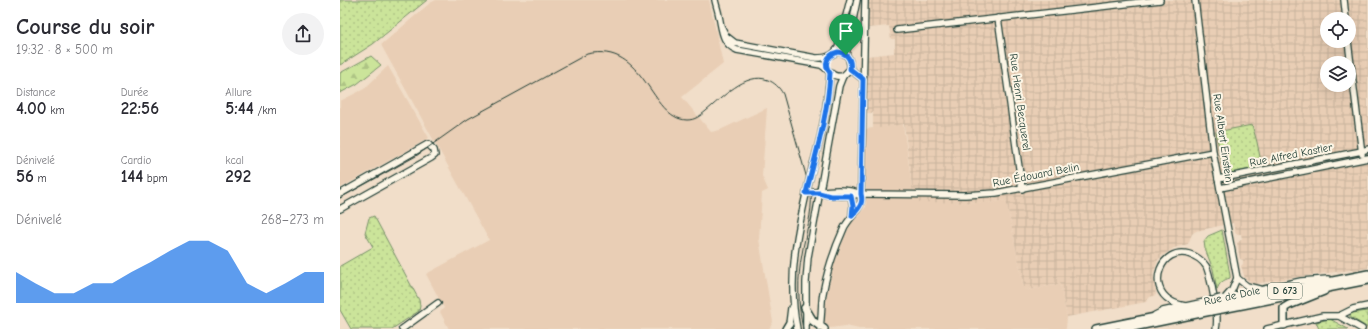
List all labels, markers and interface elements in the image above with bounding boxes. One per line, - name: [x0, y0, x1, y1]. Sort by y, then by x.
- map controls: [1320, 12, 1356, 92]
- button: locate: [1320, 12, 1356, 48]
- button: share: [282, 13, 324, 55]
- text: Course du soir: [16, 14, 155, 40]
- pin: [829, 14, 863, 55]
- icon: arrive: [835, 20, 857, 42]
- text: 19:32 · 8 × 500 m: [16, 42, 113, 57]
- street label: Rue Henri Becquerel: [1007, 53, 1033, 151]
- button: layers: [1320, 56, 1356, 92]
- text: Distance: [16, 86, 55, 99]
- text: Durée: [121, 86, 148, 99]
- text: Allure: [225, 86, 252, 99]
- street label: Rue Albert Einstein: [1210, 93, 1236, 183]
- text: 4.00: [16, 99, 47, 118]
- text: 22:56: [121, 99, 159, 118]
- text: 5:44: [225, 99, 254, 118]
- text: km: [47, 104, 65, 117]
- text: /km: [254, 104, 277, 117]
- street label: Rue Alfred Kastler: [1248, 140, 1334, 169]
- text: Dénivelé: [16, 154, 55, 167]
- text: Cardio: [121, 154, 151, 167]
- text: kcal: [225, 154, 244, 167]
- street label: Rue Édouard Belin: [991, 159, 1080, 190]
- text: 56: [16, 167, 34, 186]
- text: 144: [121, 167, 143, 186]
- text: 292: [225, 167, 251, 186]
- text: m: [34, 172, 47, 185]
- text: bpm: [143, 172, 168, 185]
- text: Dénivelé: [16, 212, 62, 227]
- text: 268–273 m: [261, 212, 324, 227]
- road number: D 673: [1268, 283, 1302, 299]
- street label: Rue de Dole: [1203, 284, 1262, 308]

